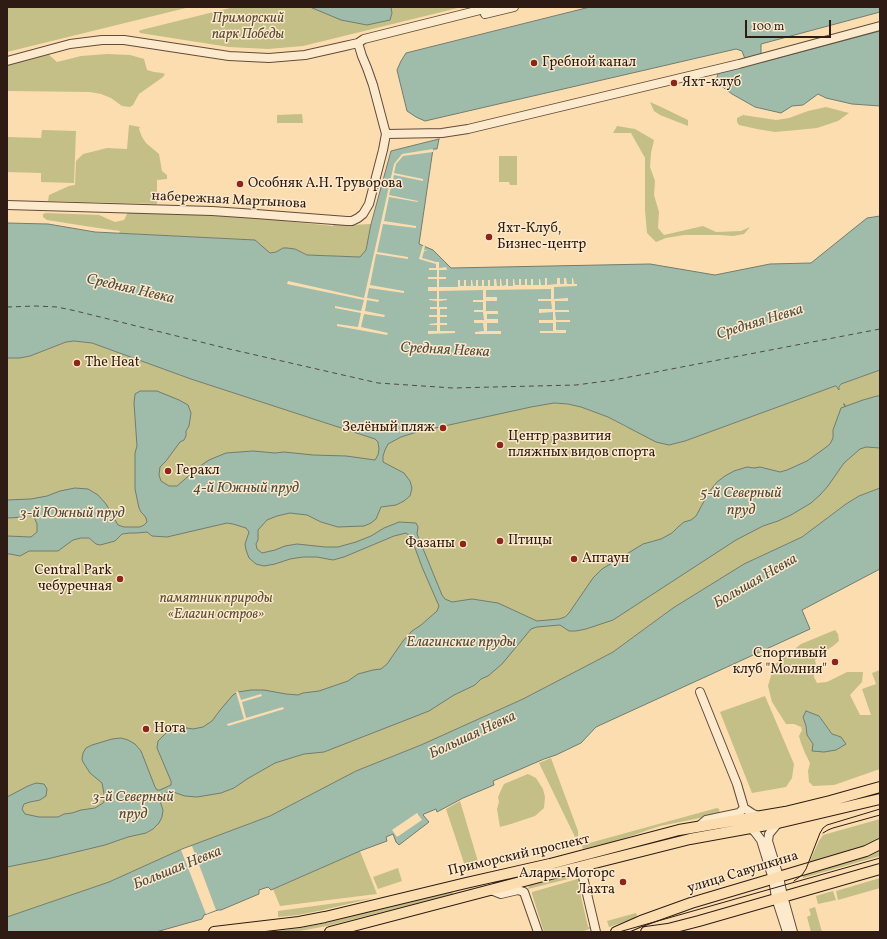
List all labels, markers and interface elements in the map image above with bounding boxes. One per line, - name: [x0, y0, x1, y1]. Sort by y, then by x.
- park label: Приморский парк Победы: [212, 11, 284, 44]
- scale bar: [747, 12, 833, 38]
- text: 100 m: [752, 19, 784, 35]
- place label: Гребной канал: [542, 55, 636, 71]
- marker: Гребной канал: [529, 58, 539, 68]
- place label: Яхт-клуб: [682, 75, 741, 91]
- marker: Яхт-клуб: [669, 78, 679, 88]
- place label: Особняк А.Н. Труворова: [248, 176, 402, 192]
- marker: Особняк А.Н. Труворова: [235, 179, 245, 189]
- street label: набережная Мартынова: [151, 189, 307, 213]
- place label: Яхт-Клуб, Бизнес-центр: [497, 221, 586, 254]
- marker: Яхт-Клуб, Бизнес-центр: [484, 232, 494, 242]
- water label: Средняя Невка: [84, 271, 176, 309]
- water label: Средняя Невка: [714, 301, 806, 345]
- water label: Средняя Невка: [400, 340, 490, 362]
- place label: The Heat: [85, 355, 140, 371]
- marker: The Heat: [72, 358, 82, 368]
- place label: Зелёный пляж: [342, 420, 435, 436]
- marker: Зелёный пляж: [438, 423, 448, 433]
- place label: Центр развития пляжных видов спорта: [508, 429, 655, 462]
- marker: Центр развития пляжных видов спорта: [495, 440, 505, 450]
- place label: Геракл: [176, 463, 220, 479]
- marker: Геракл: [163, 466, 173, 476]
- water label: 4-й Южный пруд: [193, 480, 299, 498]
- water label: 5-й Северный пруд: [700, 485, 782, 520]
- water label: 3-й Южный пруд: [19, 505, 125, 523]
- place label: Птицы: [508, 533, 552, 549]
- place label: Фазаны: [405, 536, 455, 552]
- marker: Птицы: [495, 536, 505, 546]
- marker: Фазаны: [458, 539, 468, 549]
- place label: Аптаун: [582, 551, 629, 567]
- water label: Большая Невка: [711, 551, 801, 613]
- marker: Аптаун: [569, 554, 579, 564]
- place label: Central Park чебуречная: [35, 563, 112, 596]
- marker: Central Park чебуречная: [115, 574, 125, 584]
- park label: памятник природы «Елагин остров»: [159, 591, 273, 624]
- water label: Елагинские пруды: [406, 634, 516, 652]
- place label: Спортивый клуб "Молния": [733, 646, 827, 678]
- marker: Спортивый клуб "Молния": [830, 657, 840, 667]
- water label: Большая Невка: [427, 708, 519, 764]
- place label: Нота: [154, 721, 186, 737]
- marker: Нота: [141, 724, 151, 734]
- water label: 3-й Северный пруд: [92, 789, 174, 824]
- street label: Приморский проспект: [447, 832, 591, 880]
- water label: Большая Невка: [131, 843, 225, 895]
- street label: улица Савушкина: [685, 848, 801, 898]
- place label: Аларм-Моторс Лахта: [519, 866, 615, 898]
- marker: Аларм-Моторс Лахта: [618, 877, 628, 887]

